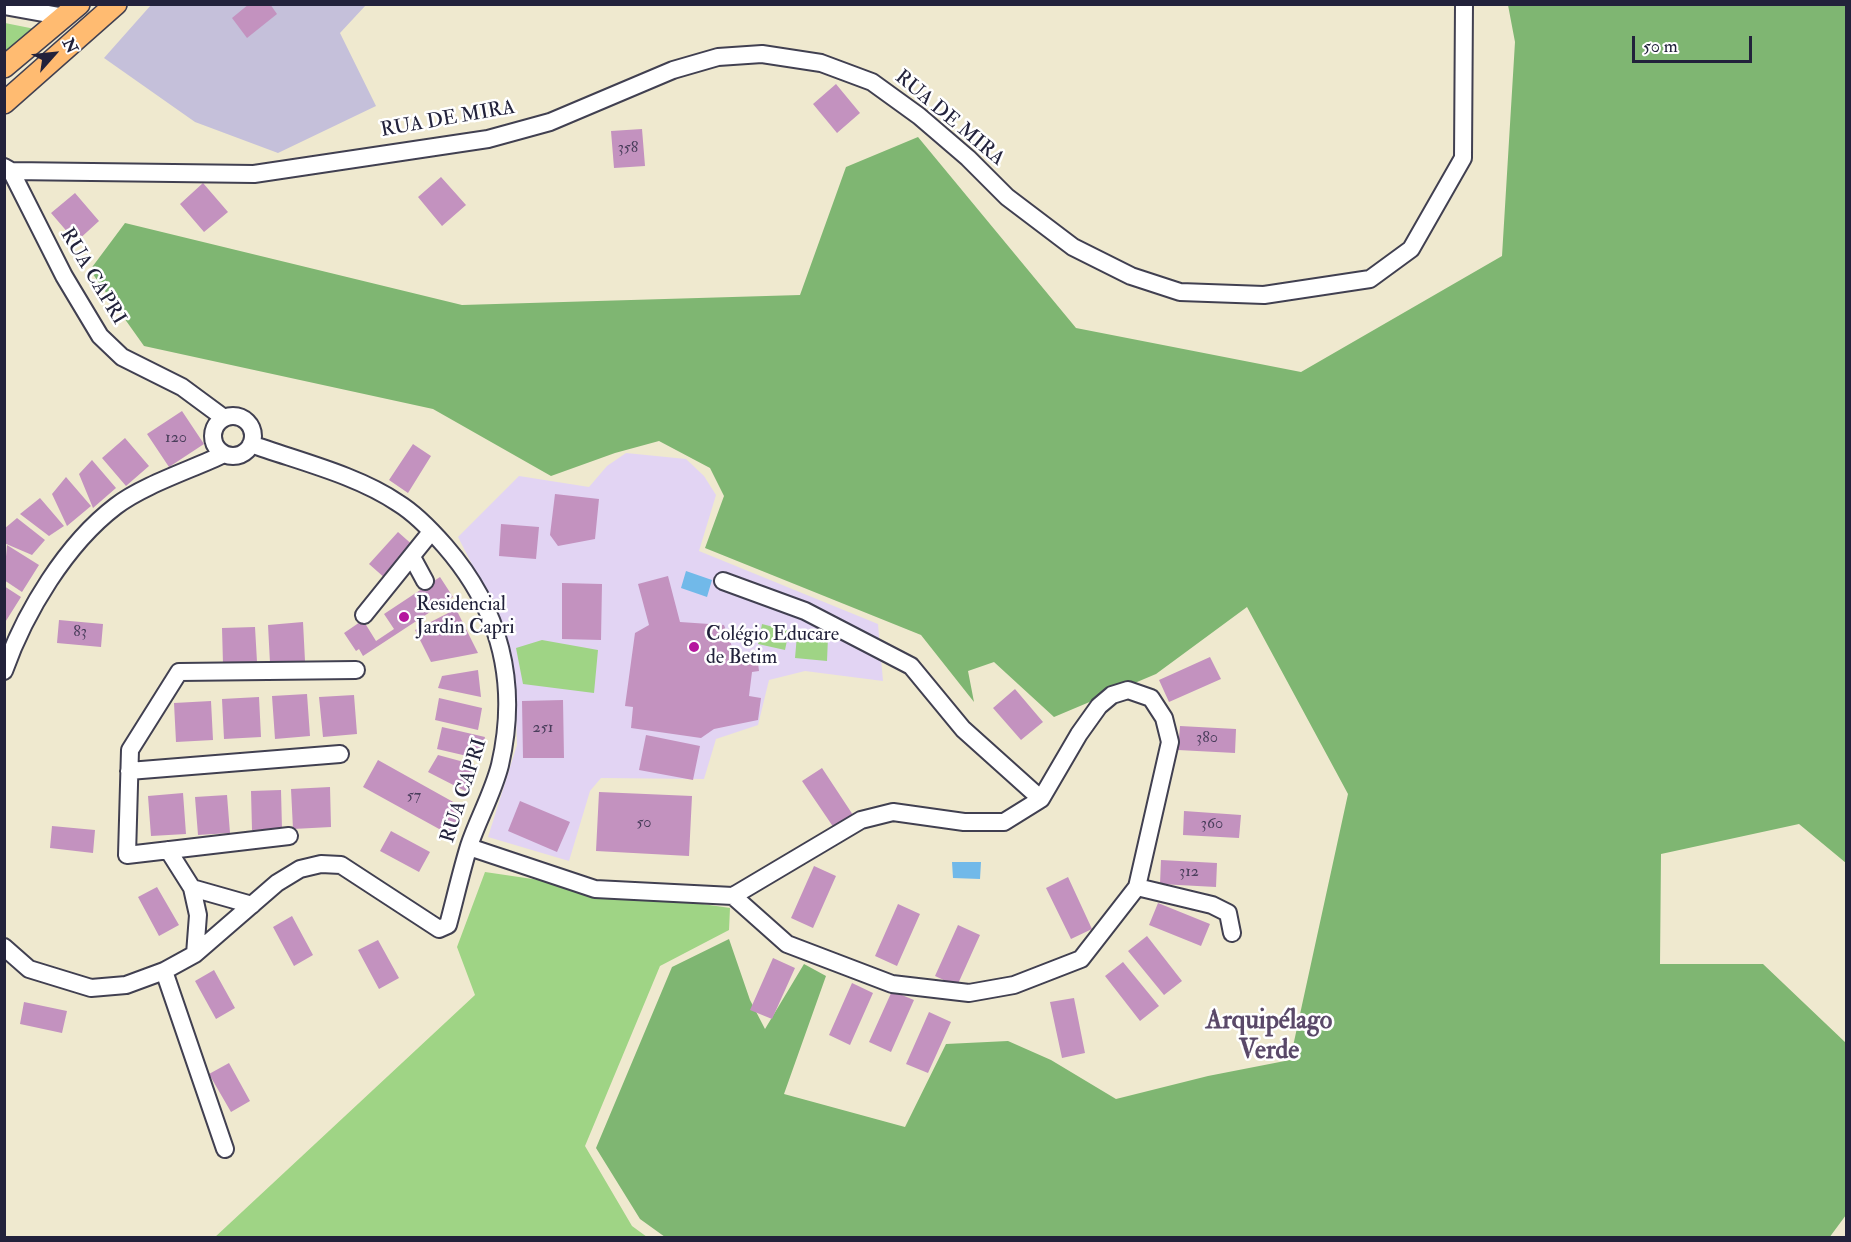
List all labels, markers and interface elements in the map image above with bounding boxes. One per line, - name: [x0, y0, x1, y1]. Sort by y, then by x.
- north arrow: [24, 24, 84, 84]
- scale bar: [1635, 24, 1755, 62]
- text: N: [58, 35, 82, 57]
- text: 50 m: [1643, 35, 1678, 58]
- street label: RUA DE MIRA: [889, 66, 1009, 172]
- street label: RUA DE MIRA: [379, 96, 517, 144]
- house number: 358: [618, 139, 638, 159]
- street label: RUA CAPRI: [54, 224, 130, 330]
- house number: 120: [165, 429, 187, 449]
- place label: Residencial Jardin Capri: [416, 594, 515, 641]
- marker: Residencial Jardin Capri: [397, 610, 411, 624]
- house number: 83: [73, 623, 87, 643]
- place label: Colégio Educare de Betim: [706, 624, 839, 671]
- marker: Colégio Educare de Betim: [687, 640, 701, 654]
- house number: 251: [533, 719, 553, 739]
- house number: 380: [1196, 729, 1218, 749]
- street label: RUA CAPRI: [437, 736, 493, 846]
- house number: 57: [407, 787, 421, 807]
- house number: 50: [636, 814, 652, 834]
- house number: 360: [1201, 815, 1223, 835]
- house number: 312: [1179, 863, 1199, 883]
- district label: Arquipélago Verde: [1206, 1006, 1332, 1068]

